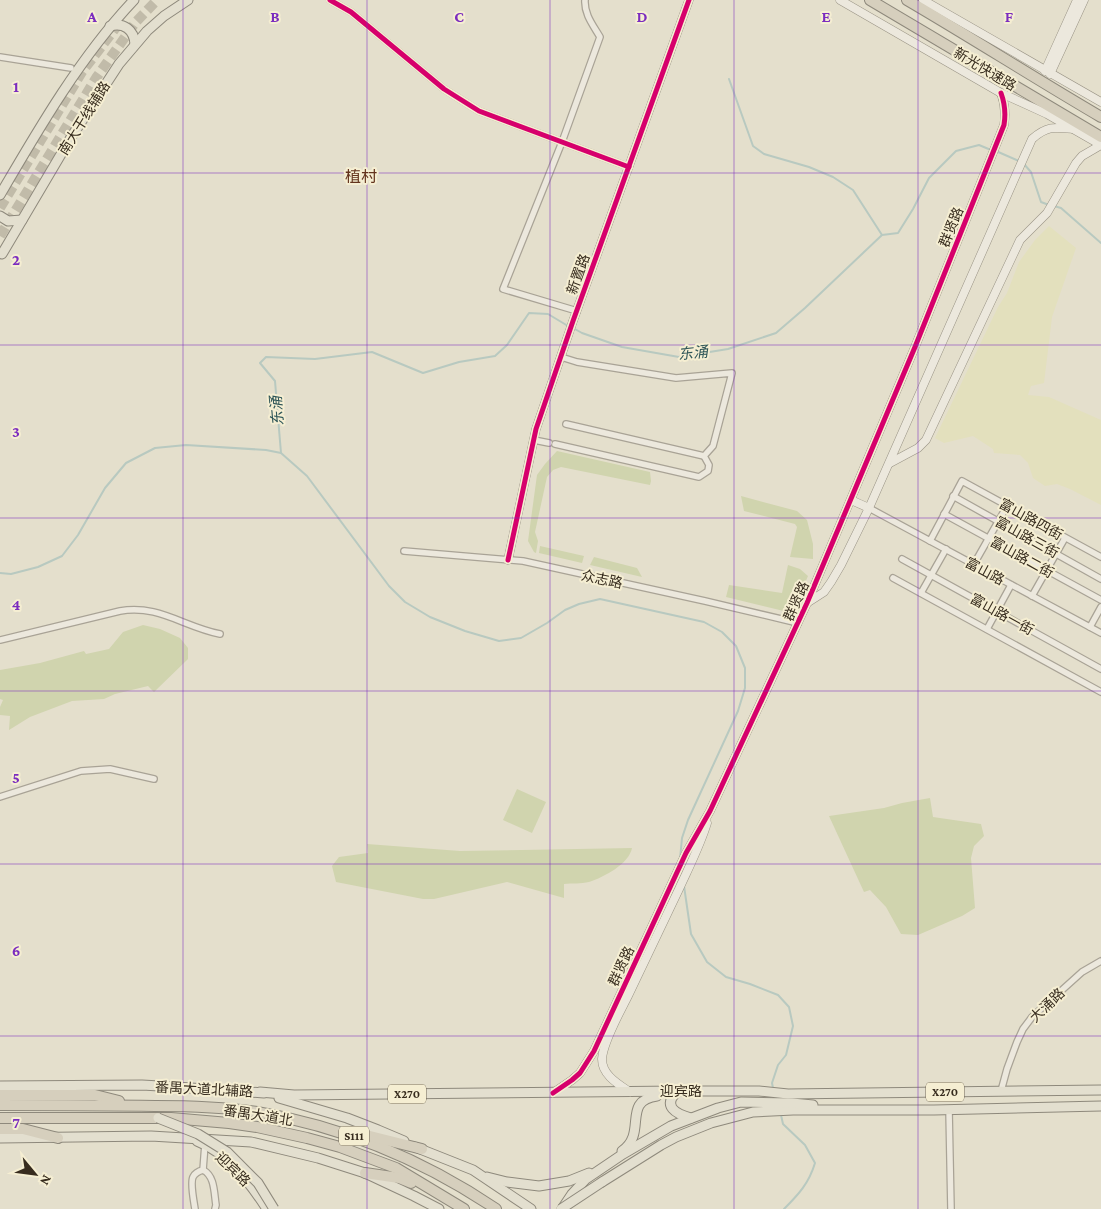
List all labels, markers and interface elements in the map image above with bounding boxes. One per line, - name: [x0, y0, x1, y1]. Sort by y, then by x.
- text: A: [86, 8, 97, 25]
- text: B: [270, 8, 280, 25]
- text: C: [454, 8, 464, 25]
- text: D: [636, 8, 648, 25]
- text: E: [821, 8, 831, 25]
- text: F: [1005, 8, 1014, 25]
- street label: 新光快速路: [951, 44, 1019, 94]
- text: 1: [13, 78, 19, 95]
- street label: 南大干线辅路: [55, 78, 113, 158]
- district label: 植村: [345, 168, 377, 185]
- street label: 群贤路: [936, 205, 966, 249]
- text: 2: [12, 251, 20, 268]
- street label: 新置路: [563, 252, 593, 296]
- water label: 东涌: [677, 343, 711, 363]
- water label: 东涌: [268, 393, 286, 427]
- text: 3: [12, 423, 20, 440]
- street label: 富山路四街: [997, 495, 1065, 543]
- street label: 富山路三街: [993, 513, 1061, 561]
- street label: 富山路二街: [988, 533, 1056, 581]
- street label: 富山路: [963, 554, 1007, 588]
- street label: 众志路: [580, 567, 624, 591]
- street label: 群贤路: [780, 579, 812, 623]
- street label: 富山路一街: [968, 590, 1036, 638]
- text: 4: [12, 596, 21, 613]
- text: 5: [12, 769, 20, 786]
- text: 6: [12, 942, 20, 959]
- street label: 群贤路: [605, 944, 637, 988]
- street label: 大涌路: [1026, 985, 1068, 1025]
- street label: 番禺大道北辅路: [155, 1078, 253, 1100]
- road number: X270: [926, 1082, 964, 1102]
- street label: 迎宾路: [660, 1083, 702, 1099]
- road number: X270: [388, 1084, 426, 1104]
- street label: 番禺大道北: [222, 1102, 294, 1128]
- text: 7: [12, 1114, 20, 1131]
- road number: S111: [339, 1126, 369, 1146]
- north arrow: [10, 1149, 60, 1199]
- street label: 迎宾路: [212, 1149, 254, 1189]
- text: N: [37, 1172, 56, 1189]

